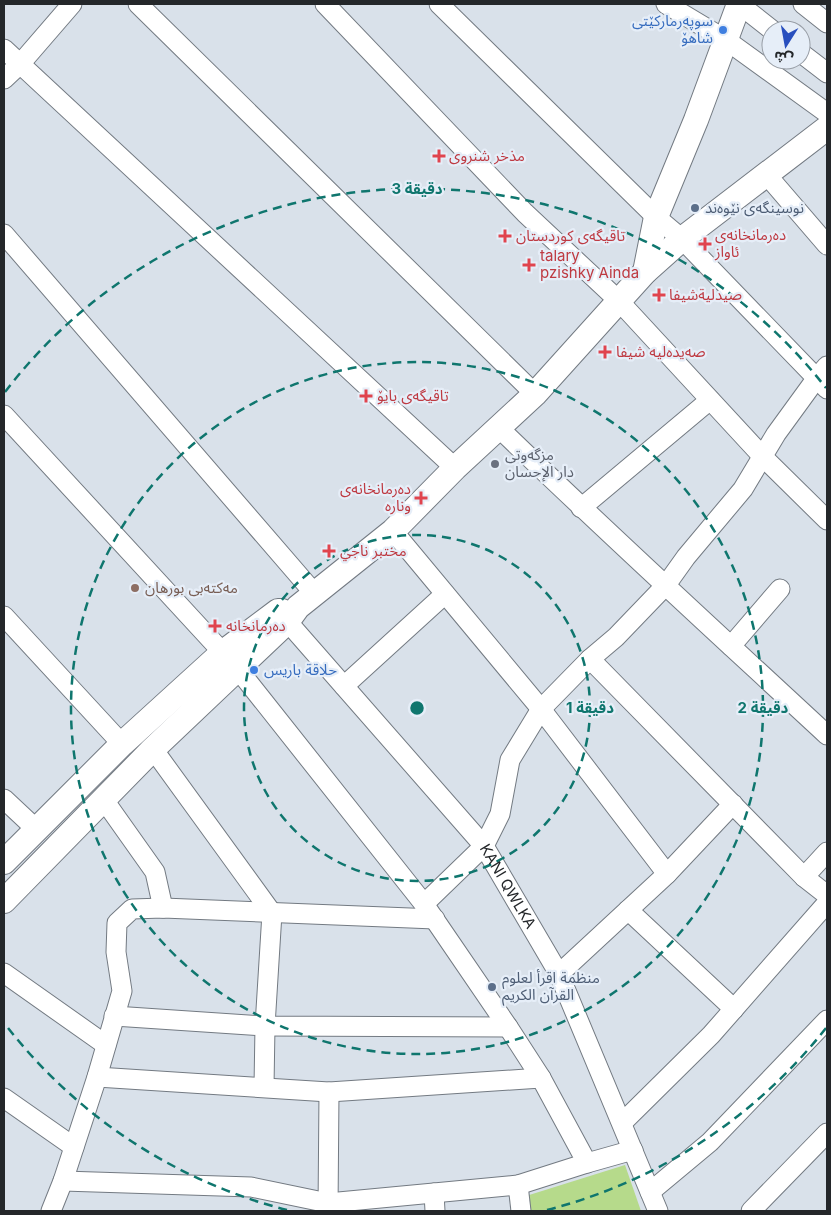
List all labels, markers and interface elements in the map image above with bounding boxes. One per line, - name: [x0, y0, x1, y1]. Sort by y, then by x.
- place label: سوپەرمارکێتی شاهۆ: [632, 11, 713, 47]
- north arrow: [761, 20, 811, 70]
- marker: سوپەرمارکێتی شاهۆ: [717, 24, 729, 36]
- text: ش: [772, 48, 794, 68]
- place label: مذخر شنروی: [449, 146, 525, 165]
- marker: مذخر شنروی: [433, 150, 445, 162]
- text: 3 دقيقة: [392, 179, 443, 198]
- place label: نوسینگەی نێوەند: [705, 198, 804, 217]
- marker: نوسینگەی نێوەند: [689, 202, 701, 214]
- place label: دەرمانخانەی ئاواز: [714, 225, 786, 261]
- place label: تاقیگەی کوردستان: [516, 226, 625, 245]
- marker: تاقیگەی کوردستان: [498, 229, 512, 243]
- marker: دەرمانخانەی ئاواز: [699, 238, 711, 250]
- place label: talary pzishky Ainda: [540, 246, 639, 282]
- marker: talary pzishky Ainda: [522, 258, 536, 272]
- place label: صیدلیةشیفا: [669, 285, 742, 304]
- marker: صیدلیةشیفا: [653, 289, 665, 301]
- place label: صەیدەلیە شیفا: [616, 342, 706, 361]
- marker: صەیدەلیە شیفا: [598, 345, 612, 359]
- place label: تاقیگەی بایۆ: [377, 386, 449, 405]
- marker: تاقیگەی بایۆ: [359, 389, 373, 403]
- place label: مزگەوتی دار الإحسان: [505, 445, 574, 482]
- marker: مزگەوتی دار الإحسان: [489, 458, 501, 470]
- place label: دەرمانخانەی ونارە: [340, 479, 411, 515]
- marker: دەرمانخانەی ونارە: [415, 492, 427, 504]
- place label: مختبر ناجي: [340, 541, 407, 562]
- marker: مختبر ناجي: [322, 544, 336, 558]
- place label: مەکتەبی بورهان: [145, 578, 238, 597]
- marker: مەکتەبی بورهان: [129, 582, 141, 594]
- place label: دەرمانخانە: [226, 616, 286, 635]
- marker: دەرمانخانە: [208, 619, 222, 633]
- place label: حلاقة باریس: [264, 660, 337, 679]
- marker: حلاقة باریس: [248, 664, 260, 676]
- text: 1 دقيقة: [566, 698, 614, 717]
- text: 2 دقيقة: [738, 698, 789, 717]
- centre of rings: [408, 699, 426, 717]
- street label: KANI QWLKA: [476, 840, 540, 932]
- place label: منظمة اقرأ لعلوم القرآن الكريم: [502, 968, 600, 1006]
- marker: منظمة اقرأ لعلوم القرآن الكريم: [486, 981, 498, 993]

